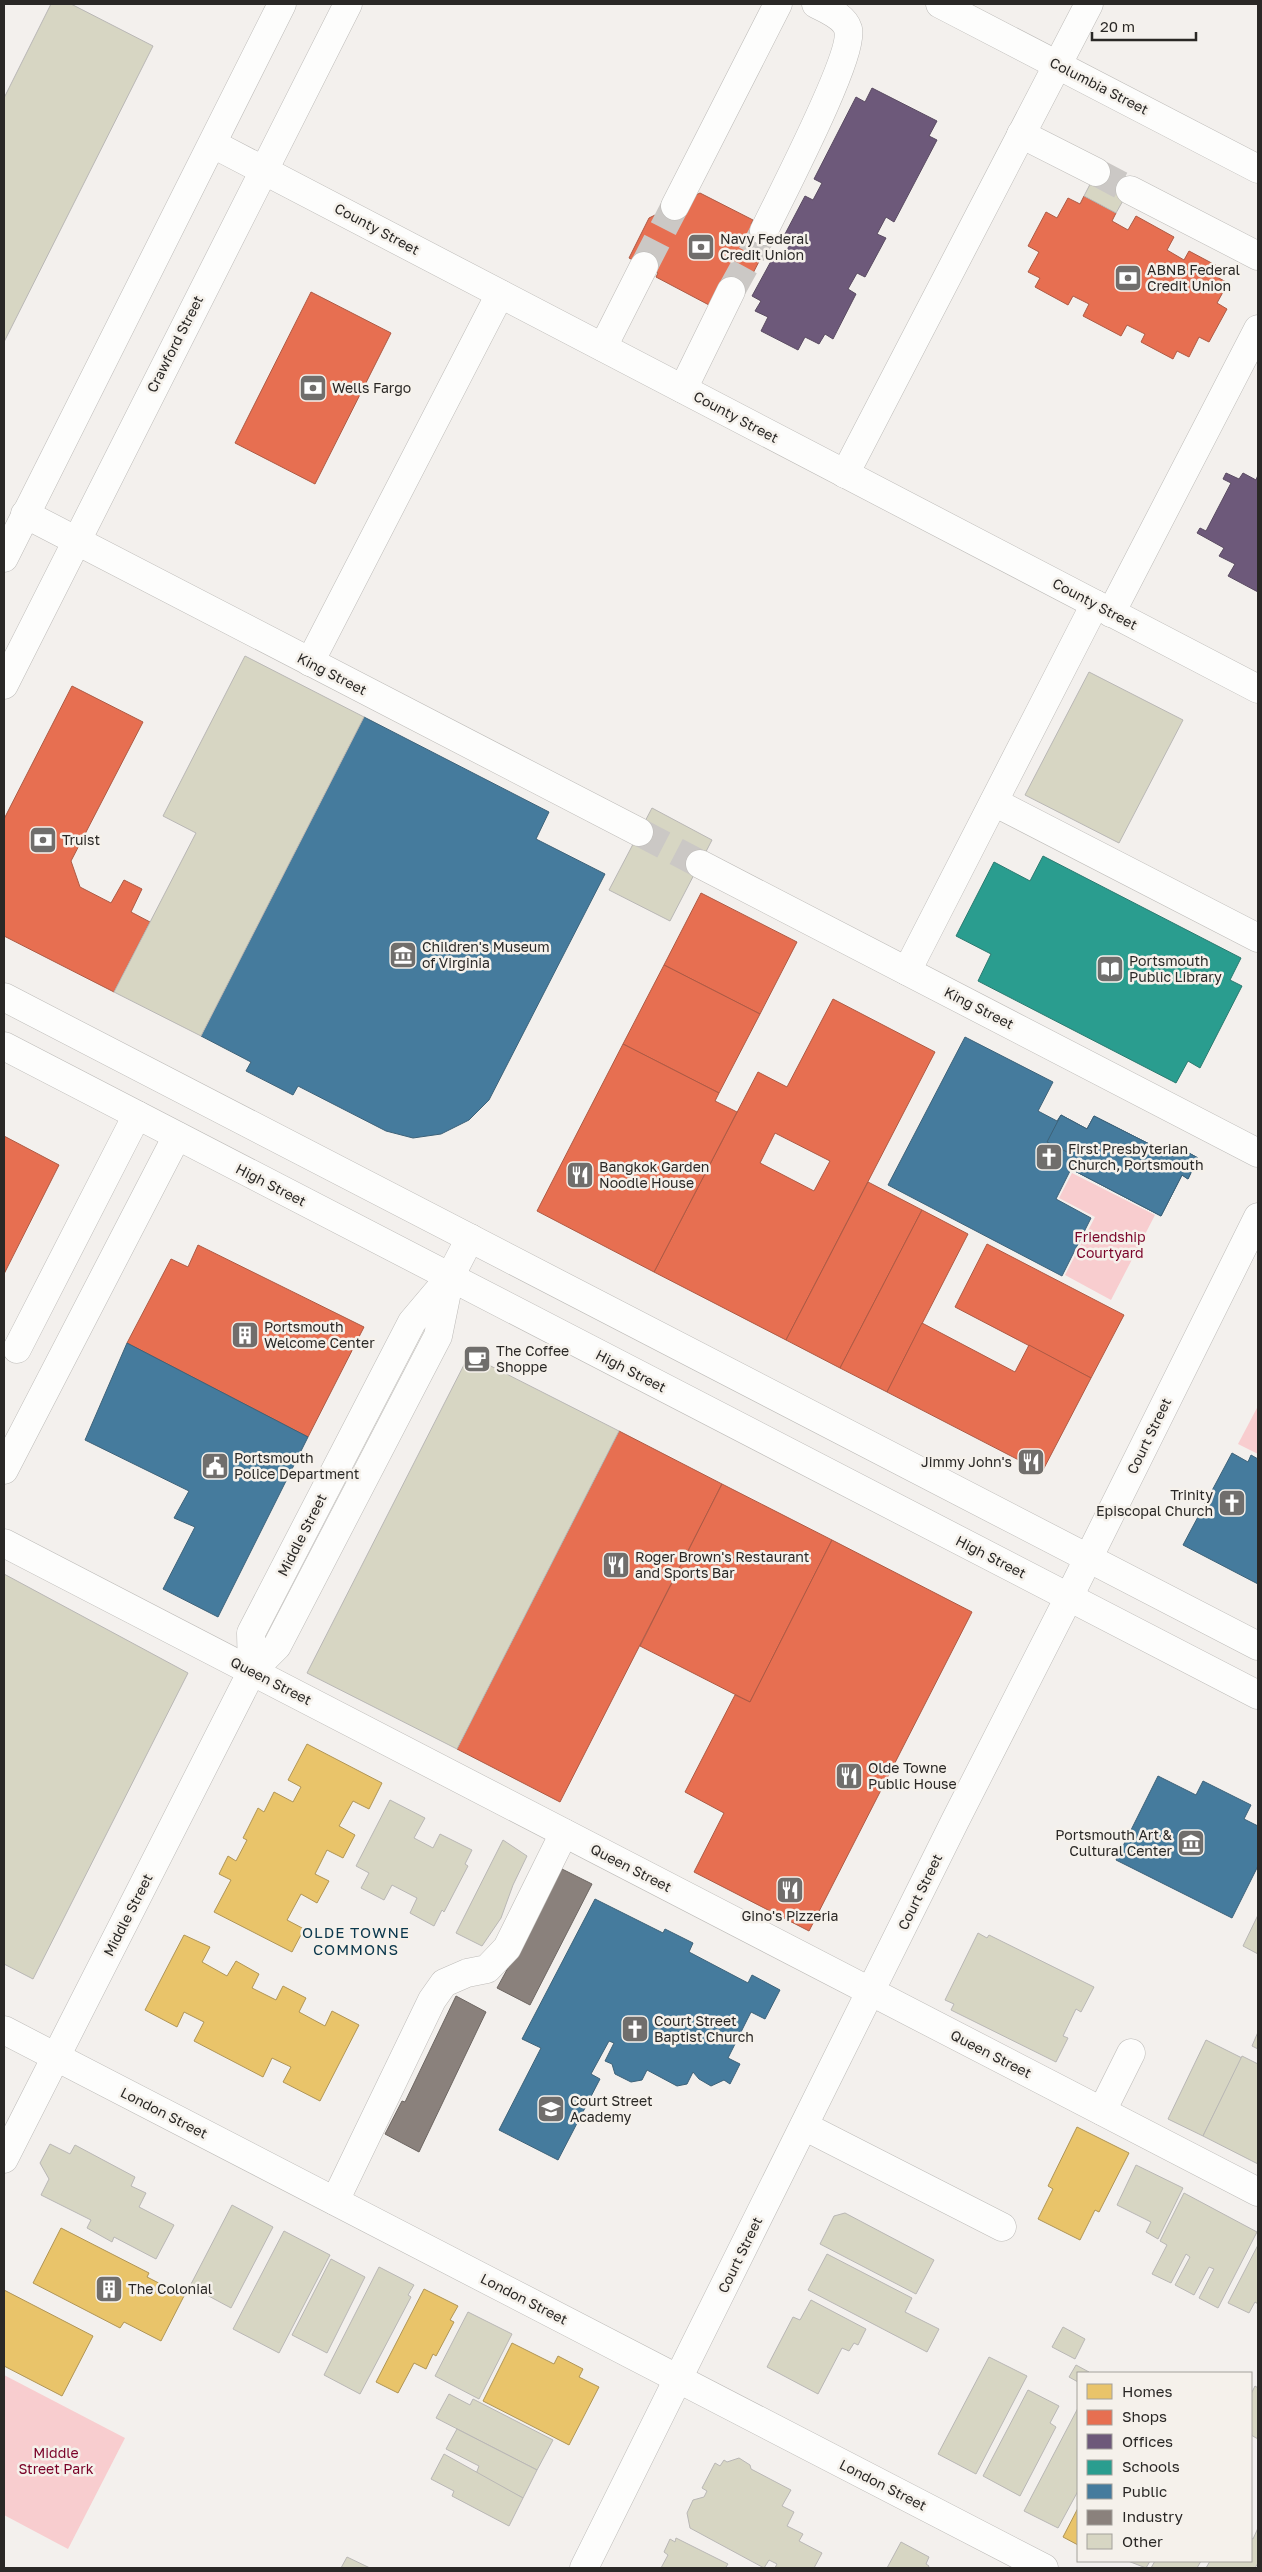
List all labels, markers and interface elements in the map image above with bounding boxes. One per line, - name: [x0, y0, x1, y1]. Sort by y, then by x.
- scale bar: [1092, 10, 1196, 42]
- text: 20 m: [1100, 17, 1135, 35]
- street label: Columbia Street: [1047, 53, 1151, 118]
- street label: County Street: [332, 199, 423, 258]
- place label: Navy Federal Credit Union: [720, 230, 809, 263]
- bank icon: Navy Federal Credit Union: [686, 232, 716, 262]
- place label: ABNB Federal Credit Union: [1147, 261, 1240, 294]
- bank icon: ABNB Federal Credit Union: [1113, 263, 1143, 293]
- street label: Crawford Street: [143, 292, 206, 395]
- bank icon: Wells Fargo: [298, 373, 328, 403]
- place label: Wells Fargo: [332, 379, 411, 396]
- street label: County Street: [691, 387, 782, 446]
- street label: County Street: [1050, 574, 1141, 633]
- street label: King Street: [295, 649, 370, 698]
- bank icon: Truist: [28, 825, 58, 855]
- place label: Truist: [62, 831, 100, 848]
- place label: Children's Museum of Virginia: [422, 938, 550, 971]
- museum icon: Children's Museum of Virginia: [388, 940, 418, 970]
- place label: Portsmouth Public Library: [1129, 952, 1222, 985]
- library icon: Portsmouth Public Library: [1095, 954, 1125, 984]
- street label: King Street: [942, 983, 1017, 1032]
- place label: First Presbyterian Church, Portsmouth: [1068, 1140, 1204, 1173]
- church icon: First Presbyterian Church, Portsmouth: [1034, 1142, 1064, 1172]
- place label: Bangkok Garden Noodle House: [599, 1158, 709, 1191]
- street label: High Street: [233, 1160, 309, 1210]
- restaurant icon: Bangkok Garden Noodle House: [565, 1160, 595, 1190]
- park label: Friendship Courtyard: [1074, 1228, 1146, 1261]
- place label: Portsmouth Welcome Center: [264, 1318, 375, 1351]
- building icon: Portsmouth Welcome Center: [230, 1320, 260, 1350]
- place label: The Coffee Shoppe: [496, 1342, 569, 1375]
- cafe icon: The Coffee Shoppe: [462, 1344, 492, 1374]
- street label: High Street: [593, 1346, 669, 1396]
- street label: Court Street: [1123, 1395, 1174, 1477]
- restaurant icon: Jimmy John's: [1016, 1447, 1046, 1477]
- place label: Portsmouth Police Department: [234, 1449, 359, 1482]
- public building icon: Portsmouth Police Department: [200, 1451, 230, 1481]
- place label: Jimmy John's: [921, 1453, 1012, 1470]
- place label: Trinity Episcopal Church: [1096, 1486, 1213, 1519]
- church icon: Trinity Episcopal Church: [1217, 1488, 1247, 1518]
- street label: Middle Street: [273, 1491, 330, 1579]
- street label: High Street: [953, 1532, 1029, 1582]
- place label: Roger Brown's Restaurant and Sports Bar: [635, 1548, 809, 1581]
- restaurant icon: Roger Brown's Restaurant and Sports Bar: [601, 1550, 631, 1580]
- street label: Queen Street: [228, 1653, 315, 1708]
- place label: Olde Towne Public House: [868, 1759, 957, 1792]
- restaurant icon: Olde Towne Public House: [834, 1761, 864, 1791]
- place label: Portsmouth Art & Cultural Center: [1055, 1826, 1173, 1859]
- museum icon: Portsmouth Art & Cultural Center: [1176, 1828, 1206, 1858]
- street label: Queen Street: [588, 1840, 675, 1895]
- street label: Court Street: [894, 1851, 945, 1933]
- street label: Middle Street: [99, 1871, 156, 1959]
- restaurant icon: Gino's Pizzeria: [775, 1875, 805, 1905]
- place label: Gino's Pizzeria: [741, 1907, 839, 1924]
- district label: OLDE TOWNE COMMONS: [302, 1923, 410, 1958]
- place label: Court Street Baptist Church: [654, 2012, 754, 2045]
- church icon: Court Street Baptist Church: [620, 2014, 650, 2044]
- street label: Queen Street: [948, 2026, 1035, 2081]
- street label: London Street: [118, 2083, 211, 2142]
- place label: Court Street Academy: [570, 2092, 653, 2125]
- school or university icon: Court Street Academy: [536, 2094, 566, 2124]
- street label: Court Street: [714, 2214, 765, 2296]
- street label: London Street: [478, 2269, 571, 2328]
- building icon: The Colonial: [94, 2274, 124, 2304]
- place label: The Colonial: [128, 2280, 212, 2297]
- legend: [1077, 2372, 1252, 2562]
- text: Homes: [1122, 2382, 1172, 2400]
- text: Shops: [1122, 2407, 1167, 2425]
- text: Offices: [1122, 2432, 1173, 2450]
- park label: Middle Street Park: [18, 2444, 94, 2477]
- street label: London Street: [837, 2455, 930, 2514]
- text: Schools: [1122, 2457, 1180, 2475]
- text: Public: [1122, 2482, 1167, 2500]
- text: Industry: [1122, 2507, 1183, 2525]
- text: Other: [1122, 2532, 1163, 2550]

